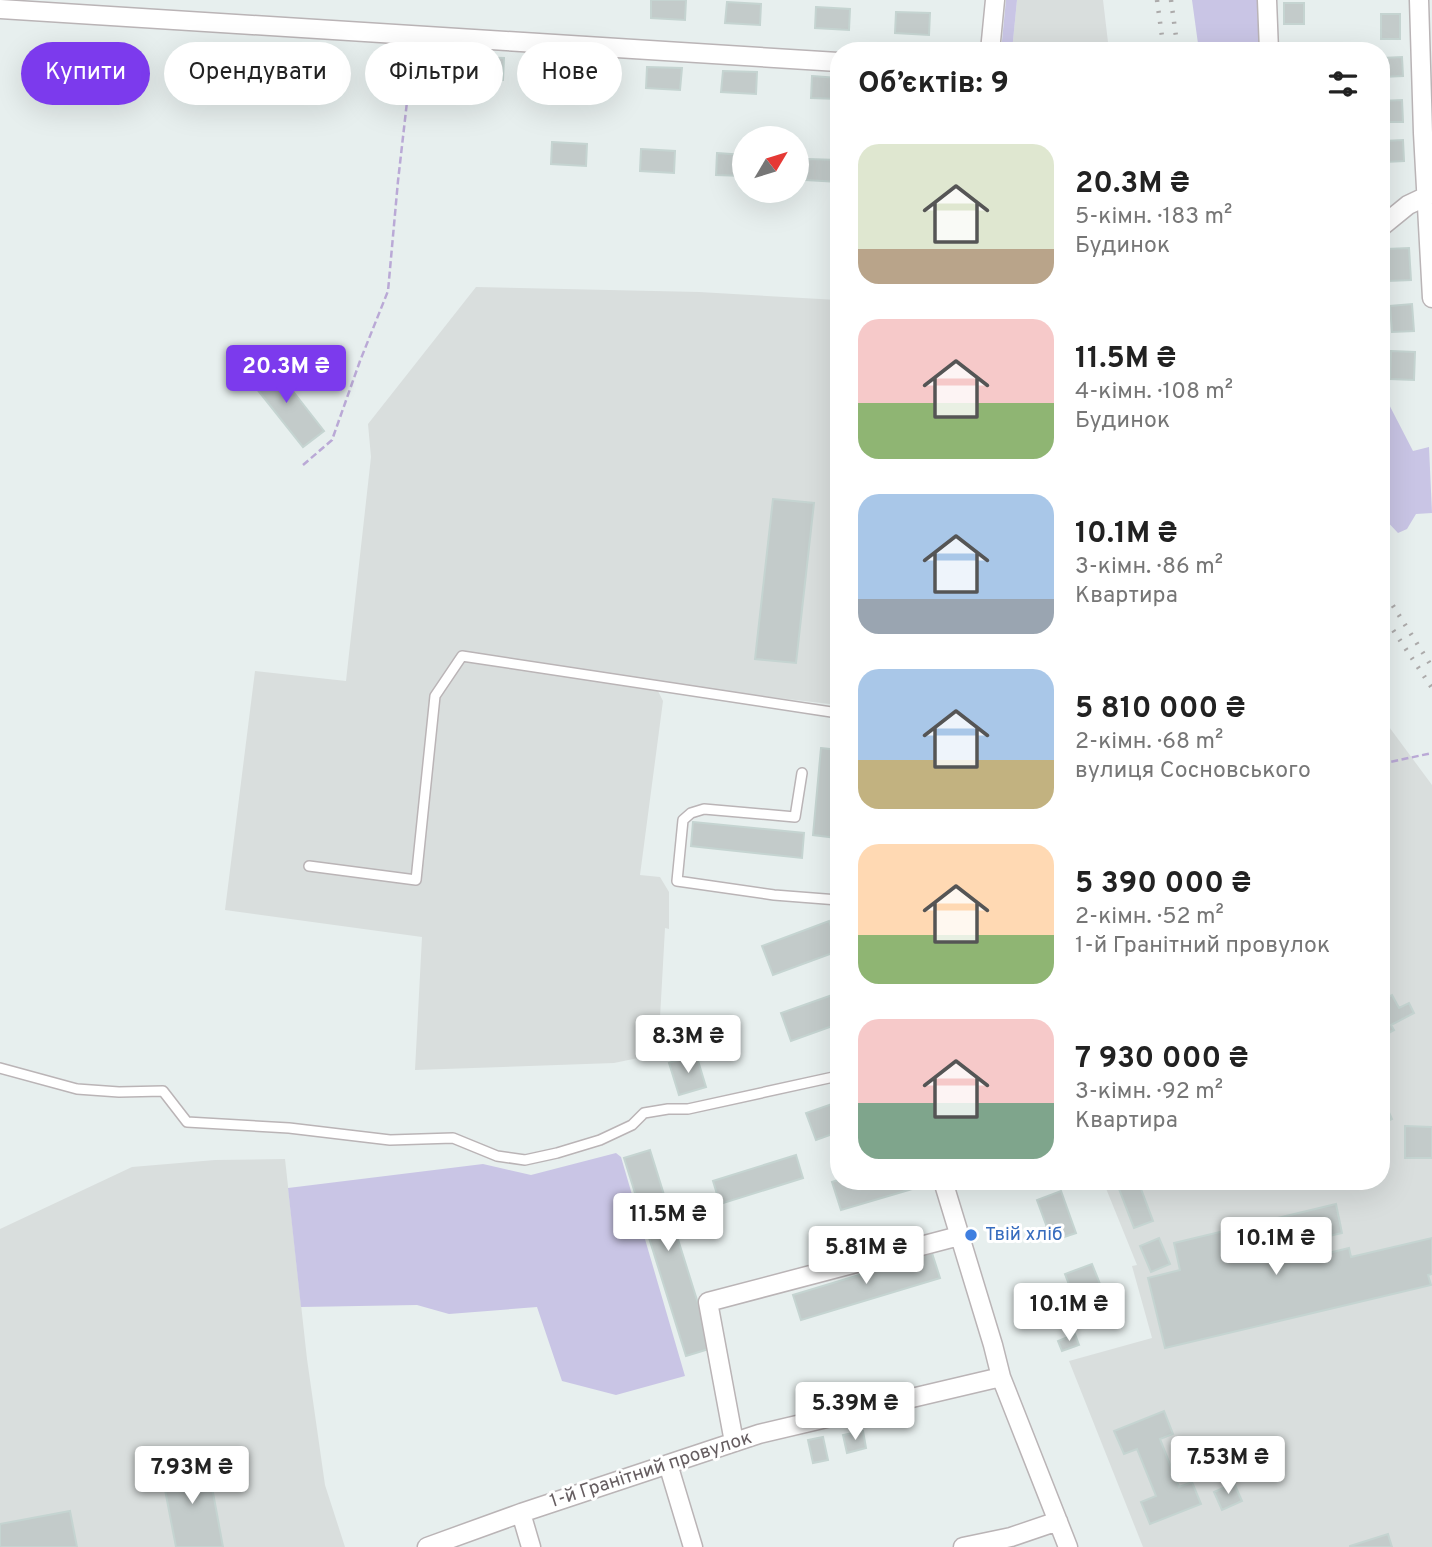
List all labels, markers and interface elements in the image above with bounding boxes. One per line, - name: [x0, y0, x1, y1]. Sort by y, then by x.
- chip: Купити: [21, 42, 150, 105]
- chip: Орендувати: [164, 42, 351, 105]
- chip: Фільтри: [365, 42, 503, 105]
- chip: Нове: [517, 42, 622, 105]
- icon: filters: [1324, 65, 1362, 103]
- text: Об’єктів: 9: [858, 66, 1009, 103]
- north arrow: [732, 126, 808, 203]
- map controls: [732, 126, 809, 203]
- text: 20.3M ₴: [1075, 166, 1190, 203]
- icon: home: [914, 172, 998, 256]
- text: 5-кімн. · 183 m²: [1075, 203, 1232, 232]
- text: Будинок: [1075, 232, 1170, 261]
- text: 11.5M ₴: [1075, 341, 1176, 378]
- pin: 20.3M ₴: [221, 346, 351, 405]
- icon: home: [914, 347, 998, 431]
- text: 20.3M ₴: [242, 353, 330, 382]
- text: 4-кімн. · 108 m²: [1075, 378, 1233, 407]
- text: Будинок: [1075, 407, 1170, 436]
- text: 10.1M ₴: [1075, 516, 1177, 553]
- icon: home: [914, 522, 998, 606]
- text: 3-кімн. · 86 m²: [1075, 553, 1223, 582]
- text: Квартира: [1075, 582, 1178, 611]
- text: 5 810 000 ₴: [1075, 691, 1245, 728]
- icon: home: [914, 697, 998, 781]
- text: 2-кімн. · 68 m²: [1075, 728, 1223, 757]
- text: вулиця Сосновського: [1075, 757, 1311, 786]
- text: 5 390 000 ₴: [1075, 866, 1251, 903]
- icon: home: [914, 872, 998, 956]
- text: 2-кімн. · 52 m²: [1075, 903, 1224, 932]
- text: 1-й Гранітний провулок: [1075, 932, 1330, 961]
- pin: 8.3M ₴: [631, 1016, 745, 1075]
- text: 8.3M ₴: [652, 1023, 724, 1052]
- text: 7 930 000 ₴: [1075, 1041, 1248, 1078]
- icon: home: [914, 1047, 998, 1131]
- text: 3-кімн. · 92 m²: [1075, 1078, 1223, 1107]
- text: Квартира: [1075, 1107, 1178, 1136]
- pin: 11.5M ₴: [603, 1194, 733, 1253]
- text: 11.5M ₴: [629, 1201, 707, 1230]
- pin: 10.1M ₴: [1211, 1218, 1341, 1277]
- place label: Твій хліб: [985, 1223, 1063, 1247]
- text: 10.1M ₴: [1237, 1225, 1315, 1254]
- pin: 5.81M ₴: [801, 1226, 931, 1286]
- marker: Твій хліб: [963, 1227, 979, 1243]
- text: 5.81M ₴: [825, 1234, 907, 1263]
- pin: 10.1M ₴: [1004, 1284, 1134, 1343]
- text: 10.1M ₴: [1030, 1291, 1108, 1320]
- pin: 5.39M ₴: [790, 1382, 920, 1442]
- text: 5.39M ₴: [811, 1390, 899, 1419]
- street label: 1-й Гранітний провулок: [547, 1426, 755, 1514]
- pin: 7.53M ₴: [1163, 1436, 1293, 1496]
- text: 7.53M ₴: [1187, 1444, 1269, 1473]
- pin: 7.93M ₴: [127, 1446, 257, 1506]
- text: 7.93M ₴: [151, 1454, 233, 1483]

